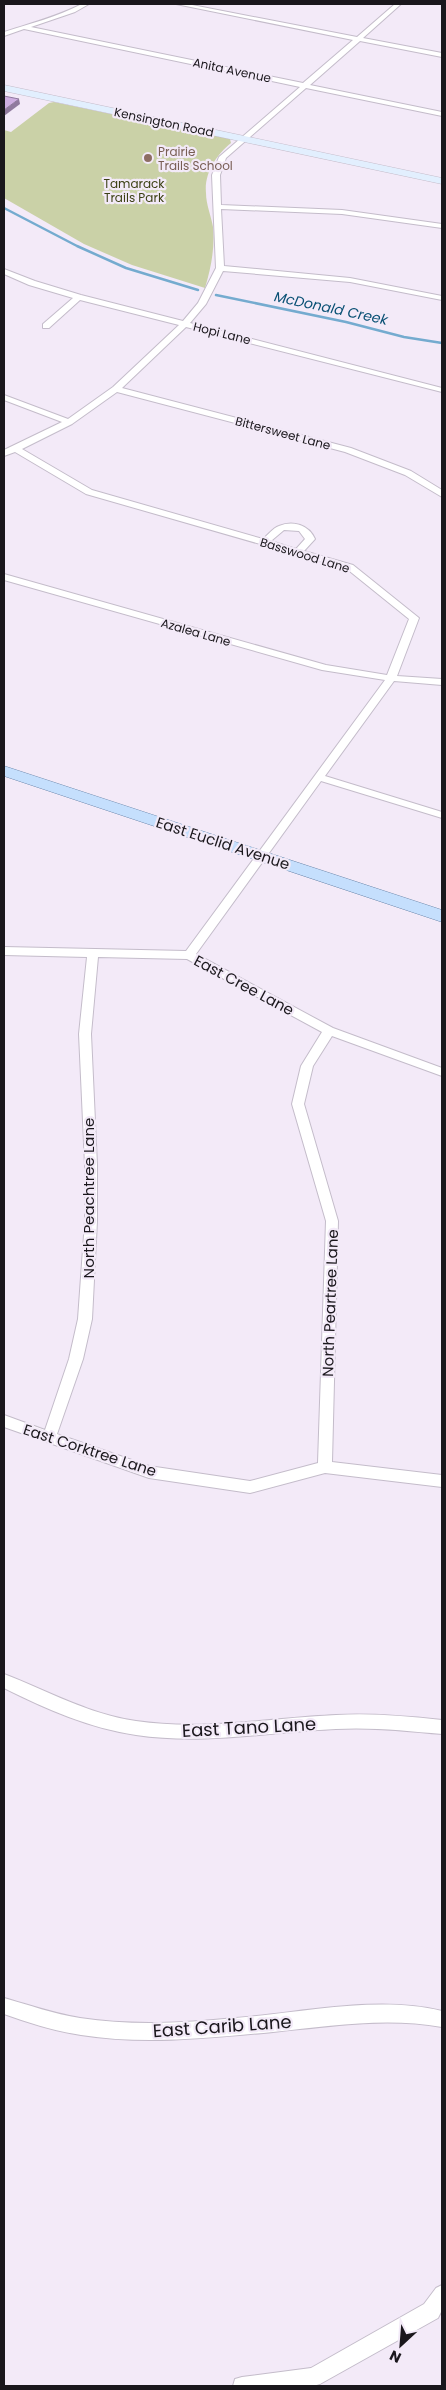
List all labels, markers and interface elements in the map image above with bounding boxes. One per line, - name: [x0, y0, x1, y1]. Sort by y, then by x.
- street label: Anita Avenue: [191, 53, 273, 87]
- street label: Kensington Road: [113, 103, 215, 141]
- place label: Prairie Trails School: [158, 143, 233, 174]
- marker: Prairie Trails School: [142, 152, 154, 164]
- park label: Tamarack Trails Park: [103, 175, 165, 206]
- water label: McDonald Creek: [272, 286, 390, 330]
- street label: Hopi Lane: [191, 318, 253, 348]
- street label: Bittersweet Lane: [233, 412, 333, 454]
- street label: Basswood Lane: [258, 533, 352, 577]
- street label: Azalea Lane: [159, 614, 233, 650]
- street label: East Euclid Avenue: [153, 811, 293, 875]
- street label: East Cree Lane: [190, 950, 298, 1020]
- street label: North Peachtree Lane: [78, 1118, 99, 1278]
- street label: North Peartree Lane: [317, 1229, 343, 1377]
- street label: East Corktree Lane: [21, 1419, 159, 1481]
- street label: East Tano Lane: [181, 1711, 317, 1743]
- street label: East Carib Lane: [152, 2009, 292, 2043]
- north arrow: [376, 2320, 426, 2370]
- text: N: [386, 2345, 404, 2368]

